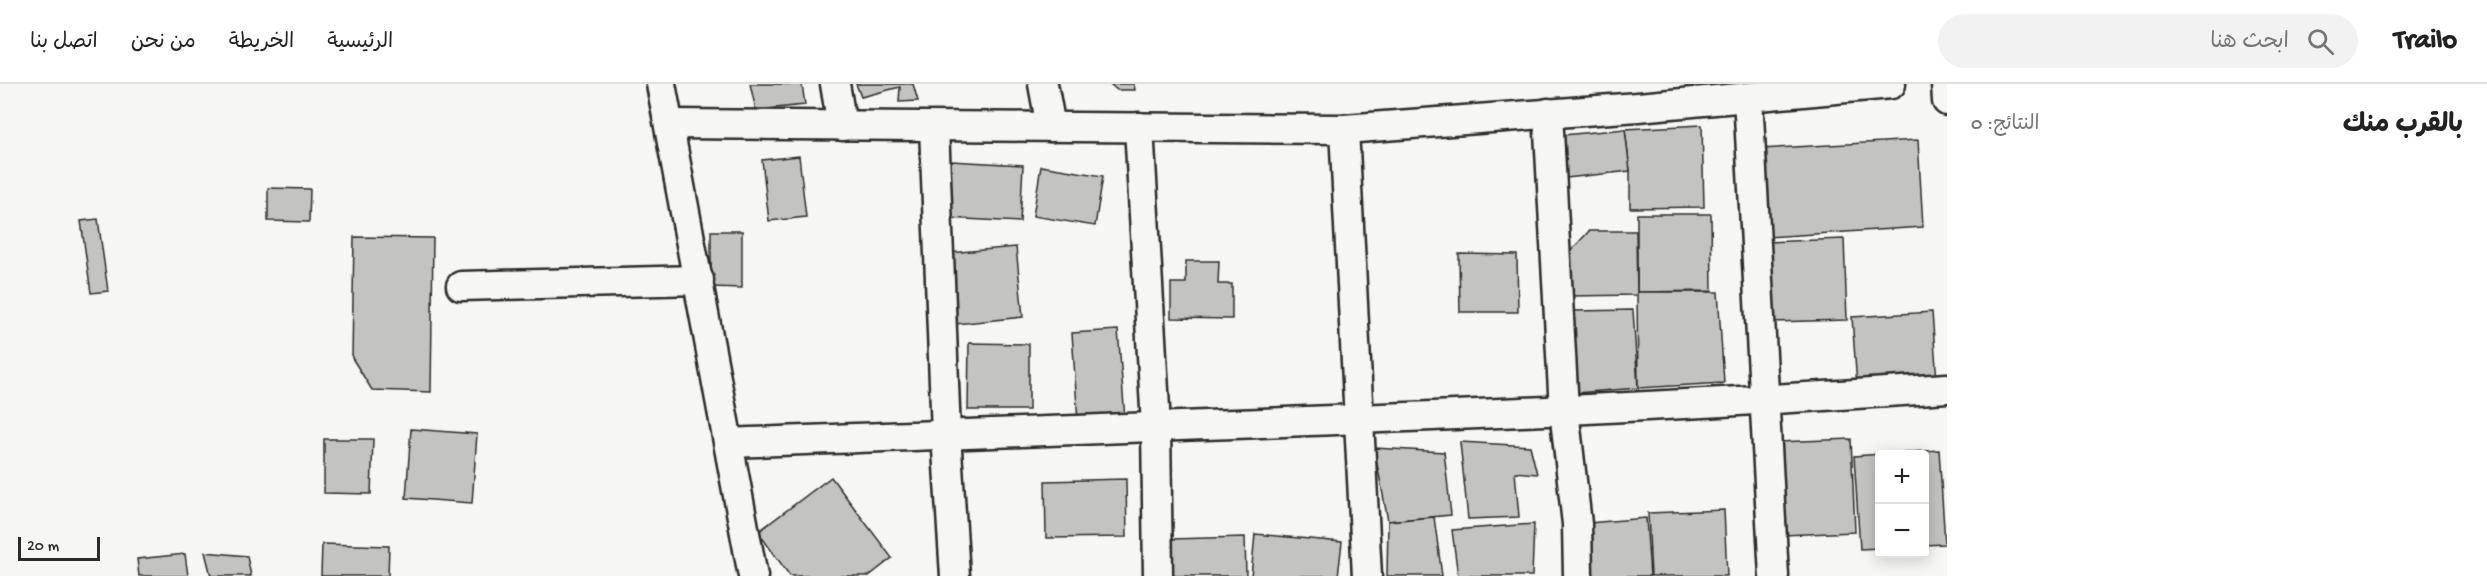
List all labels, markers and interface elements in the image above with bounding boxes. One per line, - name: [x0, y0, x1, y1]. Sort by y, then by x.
- search box: [1938, 14, 2358, 68]
- icon: search: [2304, 25, 2337, 58]
- text: Trailo: [2394, 25, 2457, 58]
- text: ابحث هنا: [2210, 30, 2289, 56]
- text: اتصل بنا: [30, 31, 98, 56]
- text: من نحن: [131, 31, 196, 56]
- text: الخريطة: [229, 31, 294, 56]
- text: الرئيسية: [327, 31, 393, 56]
- text: بالقرب منك: [2343, 111, 2463, 142]
- text: النتائج: 0: [1971, 114, 2040, 137]
- map controls: [1875, 450, 1929, 558]
- button: +: [1875, 450, 1929, 504]
- button: −: [1875, 504, 1929, 558]
- scale bar: [18, 534, 100, 562]
- text: 20 m: [27, 538, 59, 557]

